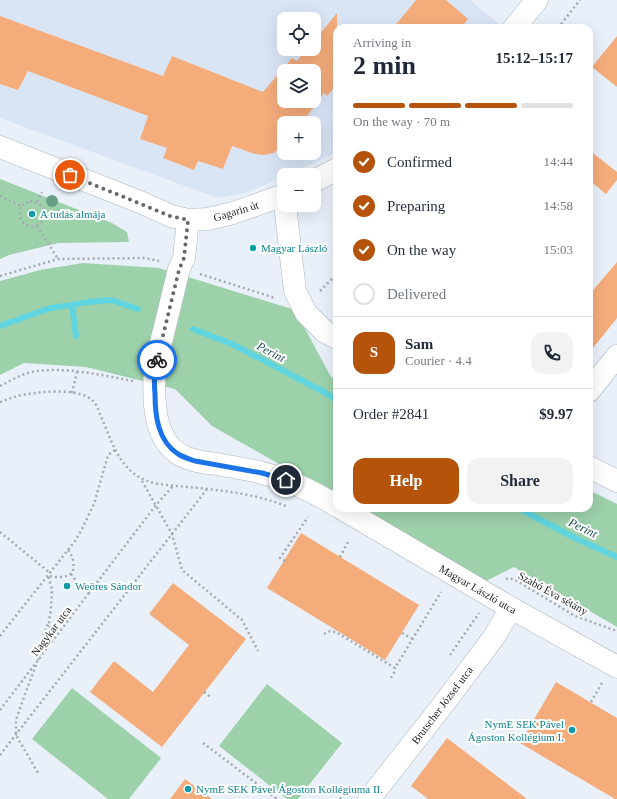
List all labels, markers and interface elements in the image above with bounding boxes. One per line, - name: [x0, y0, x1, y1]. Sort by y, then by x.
- map controls: [277, 12, 321, 212]
- button: locate: [277, 12, 321, 56]
- text: Arriving in: [353, 35, 411, 50]
- text: 15:12–15:17: [496, 50, 573, 66]
- text: 2 min: [353, 51, 416, 80]
- button: layers: [277, 64, 321, 108]
- text: On the way · 70 m: [353, 114, 450, 129]
- button: +: [277, 116, 321, 160]
- icon: check: [353, 151, 375, 173]
- text: Confirmed: [387, 154, 452, 170]
- text: 14:44: [543, 154, 573, 169]
- pin: [53, 158, 87, 192]
- icon: bag: [59, 164, 81, 186]
- button: −: [277, 168, 321, 212]
- icon: check: [353, 195, 375, 217]
- street label: Gagarin út: [212, 198, 260, 224]
- text: Preparing: [387, 198, 445, 214]
- text: 14:58: [543, 198, 573, 213]
- place label: A tudás almája: [40, 208, 105, 220]
- marker: A tudás almája: [27, 209, 37, 219]
- icon: check: [353, 239, 375, 261]
- place label: Magyar László: [261, 242, 328, 254]
- text: On the way: [387, 242, 456, 258]
- text: 15:03: [543, 242, 573, 257]
- marker: Magyar László: [248, 243, 258, 253]
- text: Delivered: [387, 286, 446, 302]
- button: phone: [531, 332, 573, 374]
- text: Sam: [405, 336, 433, 352]
- water label: Perint: [254, 338, 288, 366]
- courier: [137, 340, 177, 380]
- text: S: [370, 344, 378, 360]
- icon: bike: [146, 349, 168, 371]
- text: Courier · 4.4: [405, 353, 472, 368]
- text: Order #2841: [353, 406, 429, 422]
- text: $9.97: [539, 406, 573, 422]
- button: Help: [353, 458, 459, 504]
- button: Share: [467, 458, 573, 504]
- pin: [269, 463, 303, 497]
- icon: home: [275, 469, 297, 491]
- water label: Perint: [566, 515, 600, 541]
- street label: Magyar László utca: [437, 562, 519, 616]
- street label: Szabó Éva sétány: [516, 569, 590, 617]
- place label: Weöres Sándor: [75, 580, 142, 592]
- marker: Weöres Sándor: [62, 581, 72, 591]
- street label: Nagykar utca: [28, 604, 74, 658]
- street label: Brutscher József utca: [409, 664, 475, 746]
- place label: NymE SEK Pável Ágoston Kollégium I.: [468, 718, 564, 743]
- marker: NymE SEK Pável Ágoston Kollégium I.: [567, 725, 577, 735]
- place label: NymE SEK Pável Ágoston Kollégiuma II.: [196, 783, 383, 795]
- marker: NymE SEK Pável Ágoston Kollégiuma II.: [183, 784, 193, 794]

